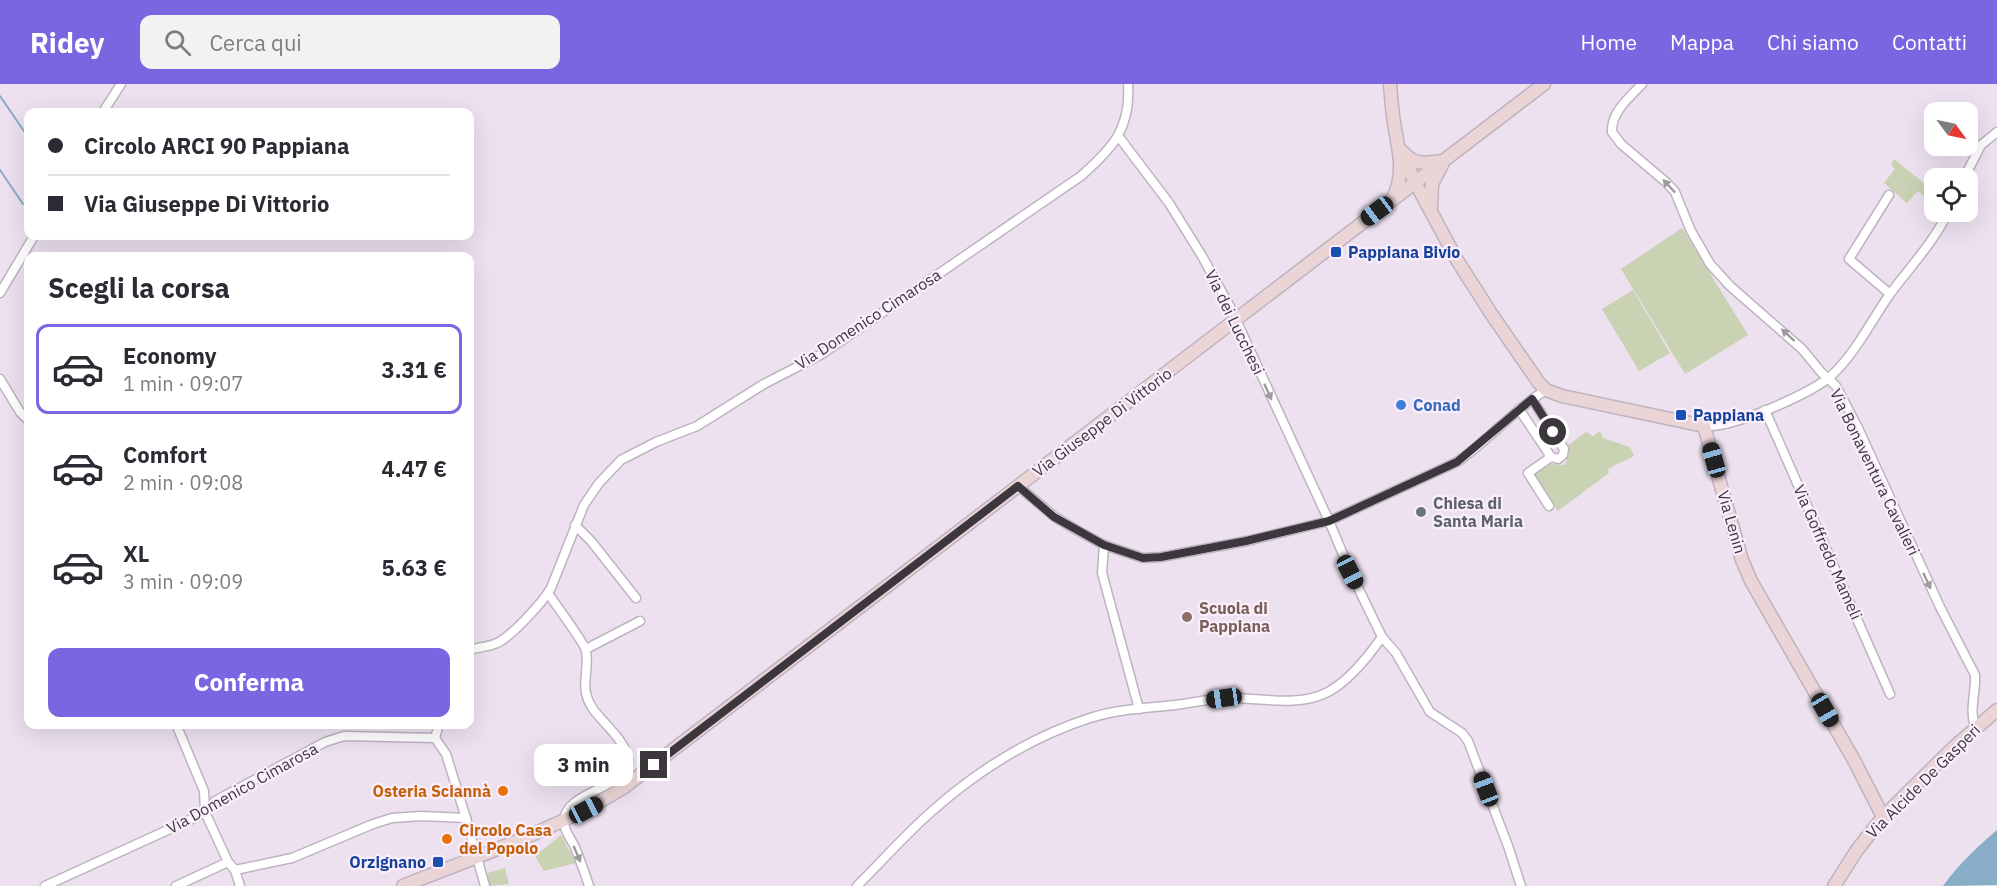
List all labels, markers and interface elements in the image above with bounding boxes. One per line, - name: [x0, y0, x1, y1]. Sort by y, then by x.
- search box: [140, 15, 560, 69]
- text: Ridey: [30, 24, 104, 61]
- icon: search: [161, 26, 194, 59]
- text: Cerca qui: [209, 28, 302, 57]
- text: Home: [1581, 28, 1637, 56]
- text: Mappa: [1670, 28, 1734, 56]
- text: Chi siamo: [1767, 28, 1859, 56]
- text: Contatti: [1892, 28, 1967, 56]
- north arrow: [1924, 102, 1978, 156]
- map controls: [1924, 102, 1978, 222]
- text: Circolo ARCI 90 Pappiana: [84, 131, 349, 160]
- button: locate: [1924, 168, 1978, 222]
- one-way arrow: [1662, 179, 1676, 193]
- text: Via Giuseppe Di Vittorio: [84, 189, 329, 218]
- car: [1357, 193, 1397, 229]
- place label: Pappiana Bivio: [1348, 242, 1460, 262]
- marker: Pappiana Bivio: [1329, 245, 1343, 259]
- street label: Via Domenico Cimarosa: [791, 264, 945, 374]
- street label: Via dei Lucchesi: [1201, 266, 1269, 378]
- text: Scegli la corsa: [48, 270, 230, 305]
- one-way arrow: [1782, 329, 1796, 343]
- text: Economy: [123, 341, 217, 370]
- icon: car: [51, 342, 105, 396]
- text: 3.31 €: [382, 355, 447, 384]
- street label: Via Giuseppe Di Vittorio: [1028, 363, 1176, 481]
- text: 1 min · 09:07: [123, 370, 243, 397]
- one-way arrow: [1264, 384, 1273, 401]
- street label: Via Bonaventura Cavalieri: [1826, 385, 1924, 559]
- place label: Conad: [1413, 395, 1461, 415]
- marker: Conad: [1394, 398, 1408, 412]
- place label: Pappiana: [1693, 405, 1764, 425]
- marker: Pappiana: [1674, 408, 1688, 422]
- route start: [1539, 418, 1566, 445]
- text: Comfort: [123, 440, 207, 469]
- car: [1700, 440, 1728, 480]
- icon: car: [51, 441, 105, 495]
- text: 4.47 €: [382, 454, 447, 483]
- text: 2 min · 09:08: [123, 469, 243, 496]
- street label: Via Goffredo Mameli: [1789, 481, 1867, 623]
- street label: Via Lenin: [1713, 488, 1751, 556]
- place label: Chiesa di Santa Maria: [1433, 493, 1523, 531]
- marker: Chiesa di Santa Maria: [1414, 505, 1428, 519]
- text: XL: [123, 539, 149, 568]
- icon: car: [51, 540, 105, 594]
- car: [1334, 552, 1366, 592]
- text: 5.63 €: [382, 553, 447, 582]
- text: 3 min · 09:09: [123, 568, 243, 595]
- one-way arrow: [1923, 572, 1932, 589]
- place label: Scuola di Pappiana: [1199, 598, 1270, 636]
- marker: Scuola di Pappiana: [1180, 610, 1194, 624]
- button: Conferma: [48, 648, 450, 717]
- car: [1205, 687, 1243, 709]
- car: [1808, 690, 1842, 730]
- street label: Via Alcide De Gasperi: [1862, 720, 1984, 842]
- street label: Via Domenico Cimarosa: [163, 738, 322, 838]
- callout: 3 min: [534, 744, 633, 786]
- text: 3 min: [557, 751, 610, 778]
- route end: [640, 751, 667, 778]
- car: [1471, 769, 1501, 809]
- place label: Osteria Sciannà: [373, 781, 491, 801]
- marker: Osteria Sciannà: [496, 784, 510, 798]
- car: [566, 794, 606, 826]
- place label: Circolo Casa del Popolo: [459, 820, 552, 858]
- marker: Circolo Casa del Popolo: [440, 832, 454, 846]
- one-way arrow: [572, 845, 582, 863]
- place label: Orzignano: [349, 852, 426, 872]
- marker: Orzignano: [431, 855, 445, 869]

